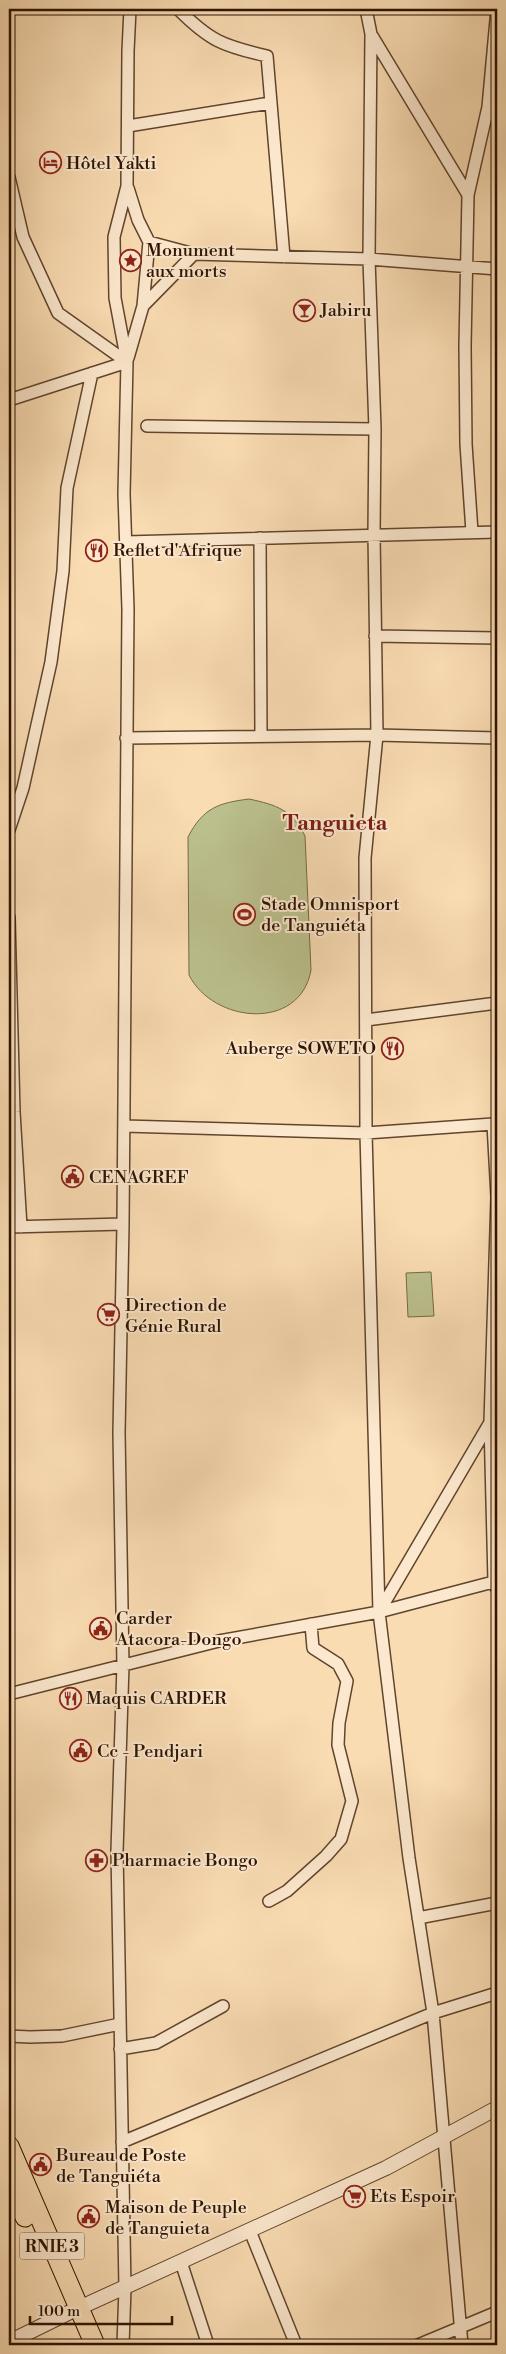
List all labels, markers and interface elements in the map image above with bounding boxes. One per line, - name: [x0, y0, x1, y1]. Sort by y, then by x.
- hotel icon: Hôtel Yakti: [38, 151, 62, 175]
- place label: Hôtel Yakti: [66, 152, 157, 175]
- place label: Monument aux morts: [146, 239, 236, 283]
- place icon: Monument aux morts: [118, 248, 142, 272]
- bar icon: Jabiru: [292, 298, 316, 322]
- place label: Jabiru: [319, 299, 372, 322]
- restaurant icon: Reflet d'Afrique: [85, 538, 109, 562]
- place label: Reflet d'Afrique: [113, 539, 242, 562]
- district label: Tanguieta: [283, 810, 389, 837]
- place label: Stade Omnisport de Tanguiéta: [261, 893, 400, 937]
- sports icon: Stade Omnisport de Tanguiéta: [233, 902, 257, 926]
- restaurant icon: Auberge SOWETO: [380, 1036, 404, 1060]
- place label: Auberge SOWETO: [225, 1037, 376, 1060]
- public building icon: CENAGREF: [61, 1165, 85, 1189]
- place label: CENAGREF: [89, 1166, 189, 1189]
- place label: Direction de Génie Rural: [125, 1294, 227, 1338]
- supermarket icon: Direction de Génie Rural: [97, 1303, 121, 1327]
- place label: Carder Atacora-Dongo: [115, 1607, 242, 1651]
- public building icon: Carder Atacora-Dongo: [88, 1616, 112, 1640]
- restaurant icon: Maquis CARDER: [58, 1686, 82, 1710]
- place label: Maquis CARDER: [86, 1687, 227, 1710]
- public building icon: Cc - Pendjari: [69, 1739, 93, 1763]
- place label: Cc - Pendjari: [97, 1740, 203, 1763]
- pharmacy icon: Pharmacie Bongo: [84, 1848, 108, 1872]
- place label: Pharmacie Bongo: [112, 1849, 258, 1872]
- place label: Bureau de Poste de Tanguiéta: [55, 2144, 186, 2188]
- public building icon: Bureau de Poste de Tanguiéta: [28, 2153, 52, 2177]
- supermarket icon: Ets Espoir: [342, 2184, 366, 2208]
- place label: Ets Espoir: [370, 2185, 455, 2208]
- place label: Maison de Peuple de Tanguieta: [105, 2196, 247, 2240]
- public building icon: Maison de Peuple de Tanguieta: [77, 2205, 101, 2229]
- road number: RNIE 3: [20, 2232, 84, 2260]
- scale bar: [30, 2294, 172, 2326]
- text: 100 m: [38, 2302, 80, 2321]

